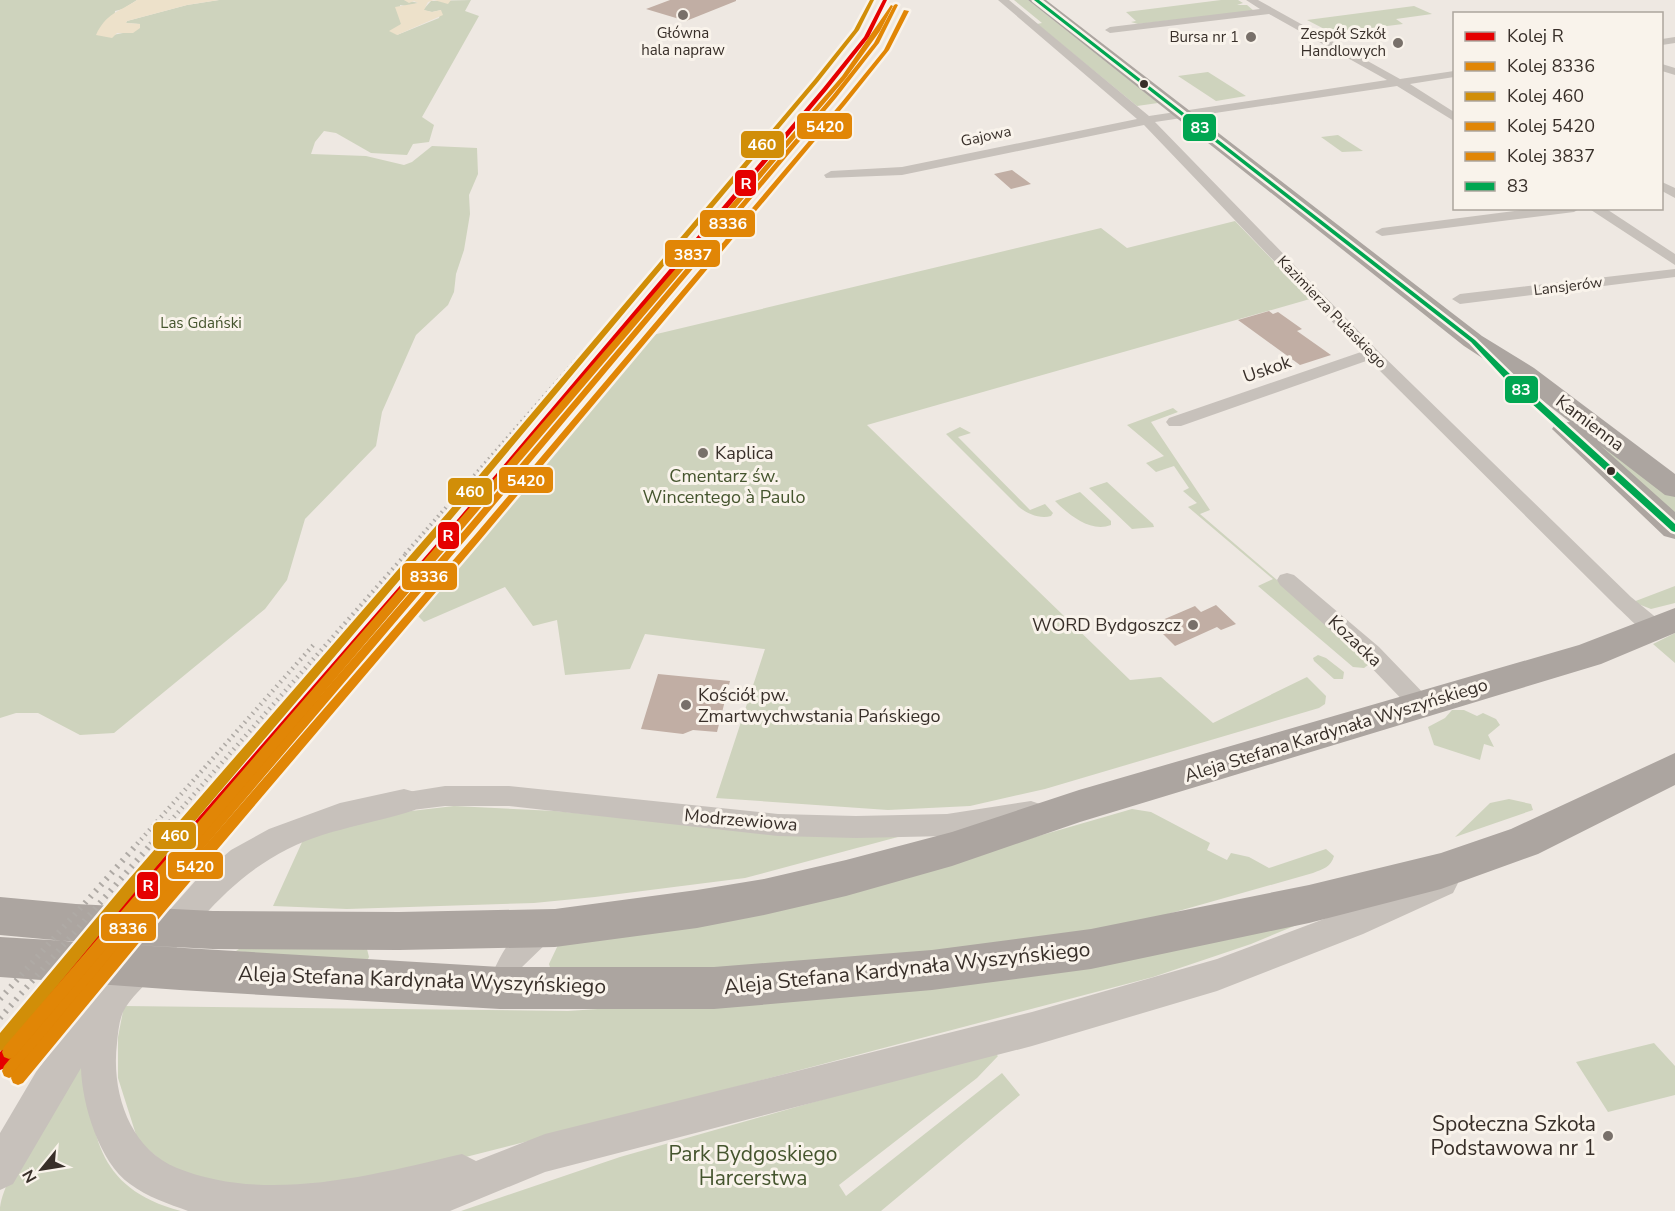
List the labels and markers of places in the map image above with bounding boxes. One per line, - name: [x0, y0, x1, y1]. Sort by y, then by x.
- marker: Główna hala napraw: [676, 8, 690, 22]
- place label: Główna hala napraw: [641, 23, 725, 60]
- place label: Zespół Szkół Handlowych: [1301, 24, 1387, 61]
- place label: Bursa nr 1: [1169, 27, 1239, 47]
- marker: Bursa nr 1: [1244, 30, 1258, 44]
- marker: Zespół Szkół Handlowych: [1391, 36, 1405, 50]
- unlabelled marker: [1138, 78, 1150, 90]
- place label: Kaplica: [715, 441, 774, 465]
- marker: Kaplica: [696, 446, 710, 460]
- unlabelled marker: [1605, 465, 1617, 477]
- place label: WORD Bydgoszcz: [1032, 613, 1181, 637]
- marker: WORD Bydgoszcz: [1186, 618, 1200, 632]
- place label: Kościół pw. Zmartwychwstania Pańskiego: [698, 683, 941, 728]
- marker: Kościół pw. Zmartwychwstania Pańskiego: [679, 698, 693, 712]
- place label: Społeczna Szkoła Podstawowa nr 1: [1430, 1110, 1596, 1162]
- marker: Społeczna Szkoła Podstawowa nr 1: [1601, 1129, 1615, 1143]

